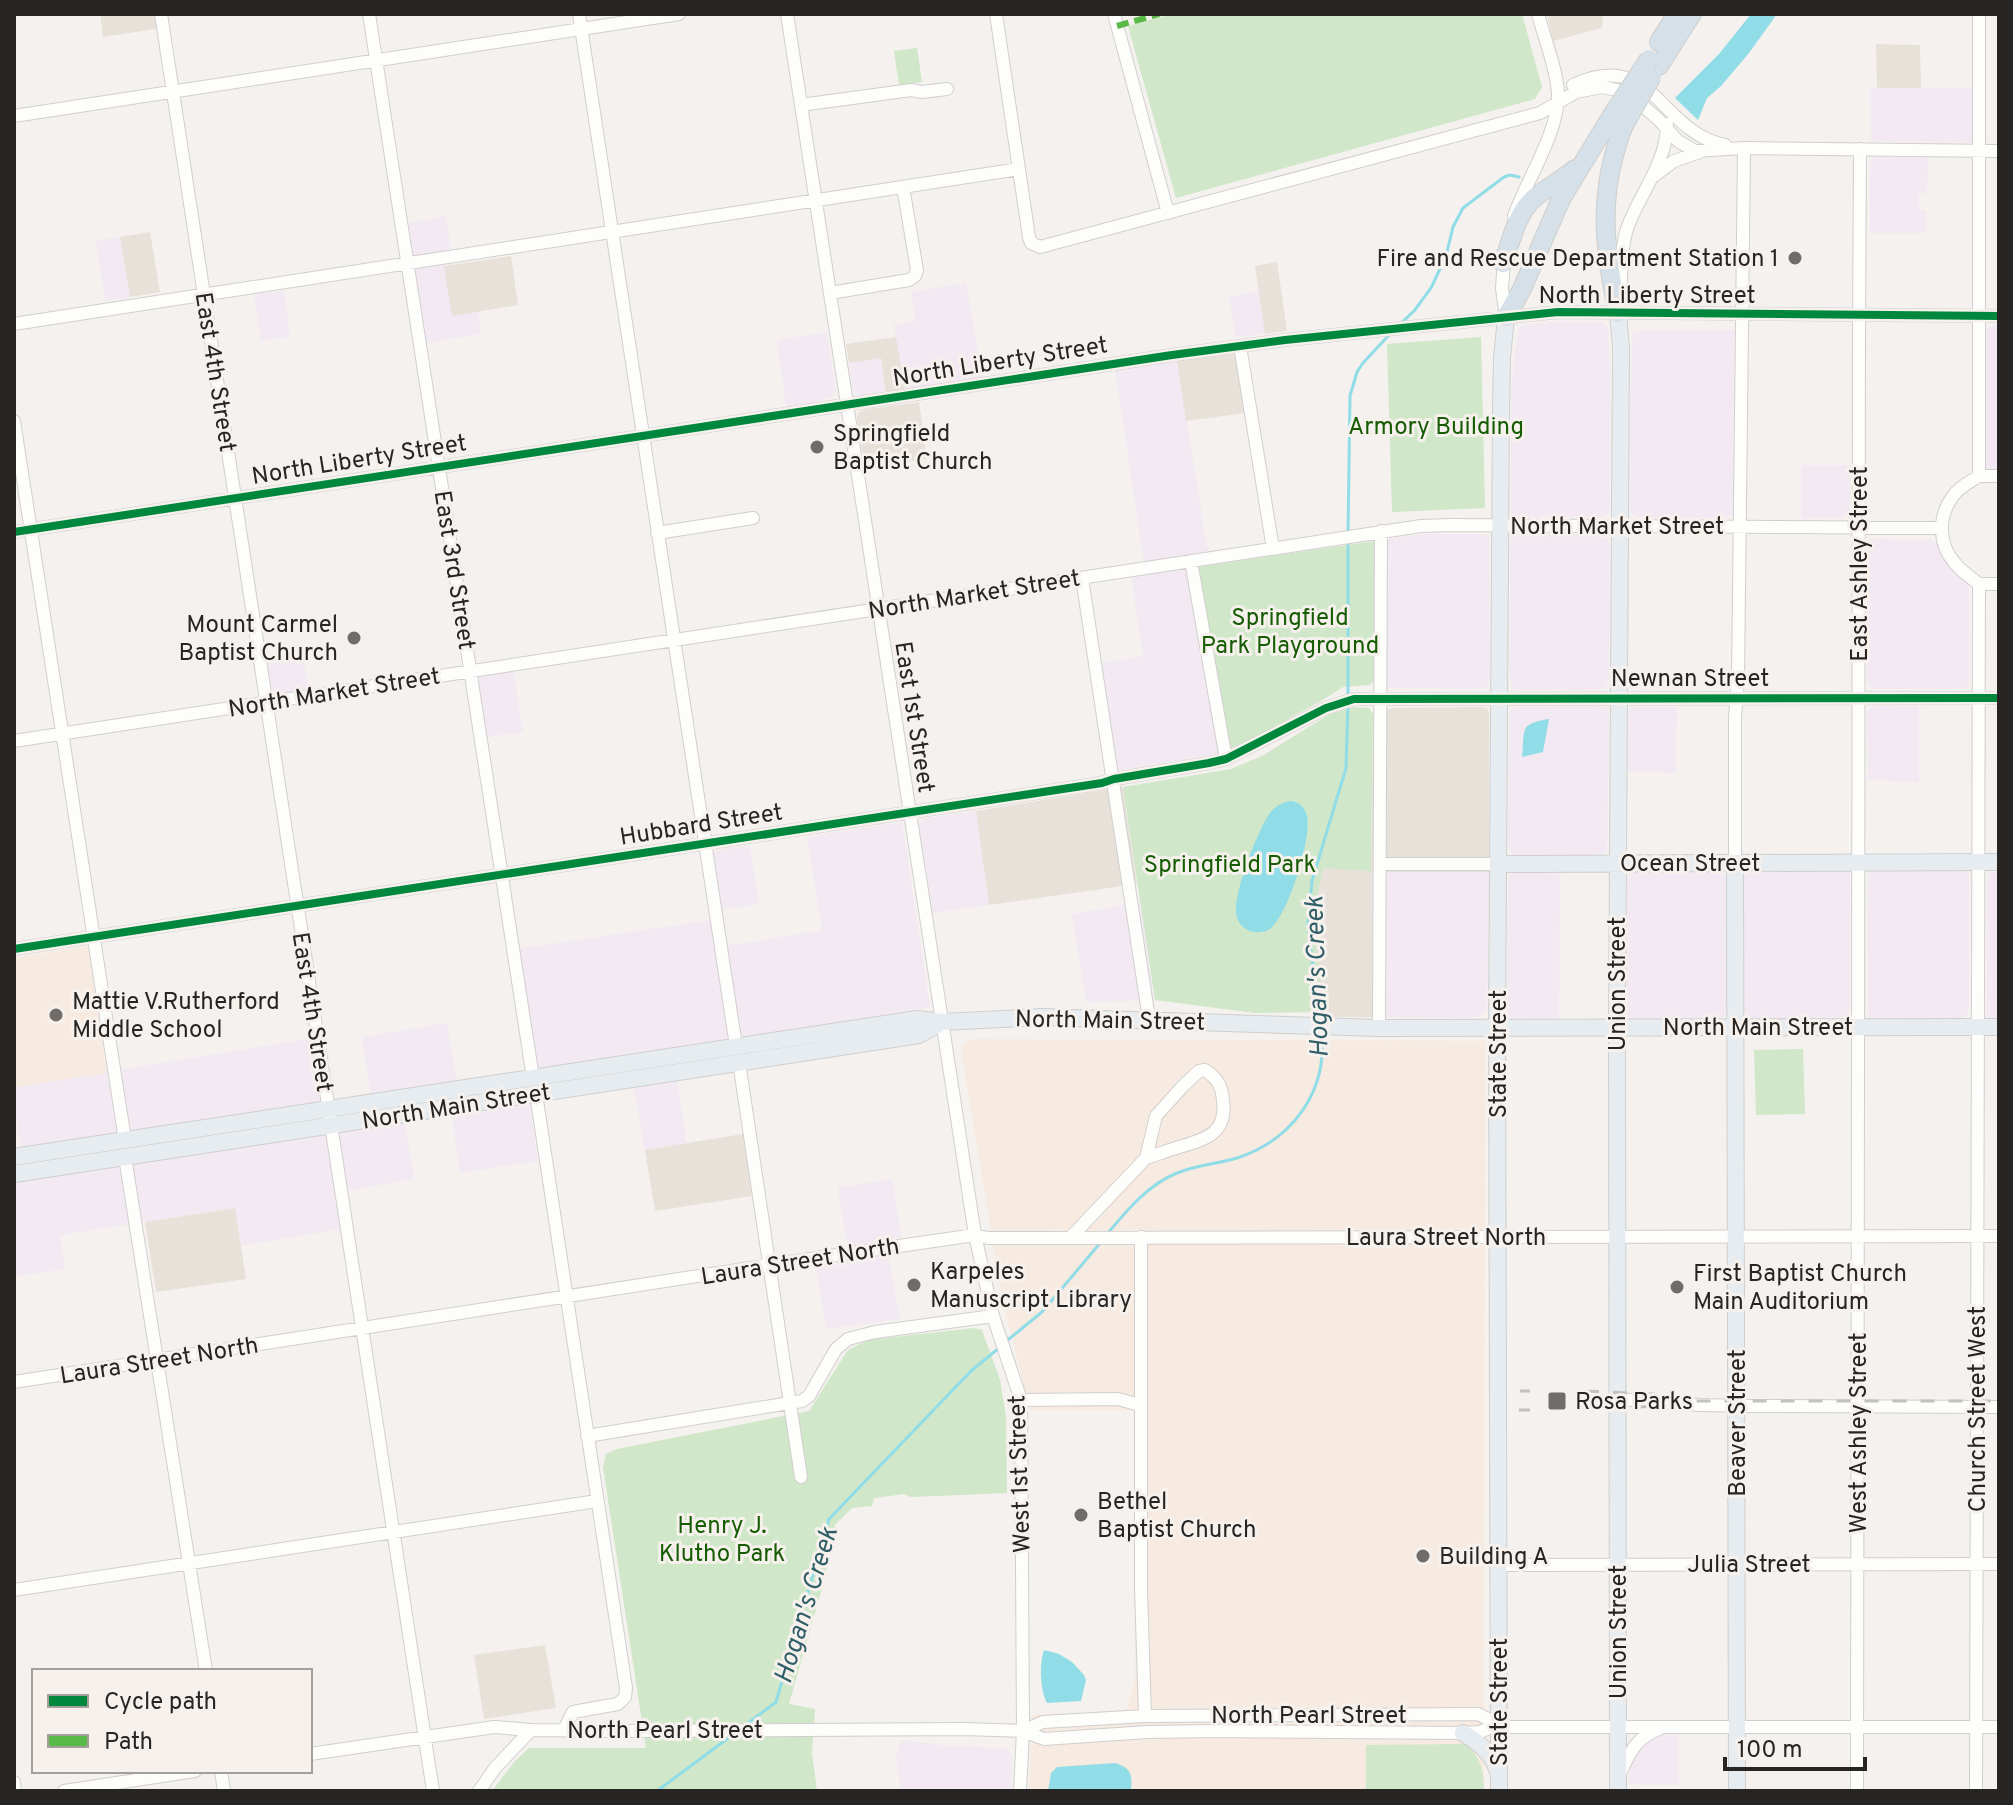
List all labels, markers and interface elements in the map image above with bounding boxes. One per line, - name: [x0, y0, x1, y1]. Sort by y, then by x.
- place label: Fire and Rescue Department Station 1: [1377, 245, 1779, 275]
- marker: Fire and Rescue Department Station 1: [1786, 249, 1804, 267]
- street label: North Liberty Street: [1538, 282, 1756, 312]
- street label: East 4th Street: [187, 290, 241, 454]
- street label: North Liberty Street: [891, 331, 1110, 395]
- park label: Armory Building: [1348, 413, 1524, 443]
- place label: Springfield Baptist Church: [833, 420, 993, 478]
- street label: North Liberty Street: [250, 429, 469, 493]
- marker: Springfield Baptist Church: [808, 438, 826, 456]
- street label: East Ashley Street: [1846, 466, 1876, 662]
- street label: East 3rd Street: [426, 488, 480, 652]
- street label: North Market Street: [1510, 513, 1724, 543]
- street label: North Market Street: [866, 564, 1082, 628]
- park label: Springfield Park Playground: [1201, 604, 1379, 662]
- place label: Mount Carmel Baptist Church: [178, 611, 338, 669]
- marker: Mount Carmel Baptist Church: [345, 629, 363, 647]
- street label: East 1st Street: [886, 639, 940, 795]
- street label: North Market Street: [226, 662, 442, 726]
- street label: Newnan Street: [1611, 665, 1769, 695]
- street label: Hubbard Street: [618, 798, 785, 854]
- street label: Ocean Street: [1620, 850, 1760, 880]
- park label: Springfield Park: [1144, 851, 1316, 881]
- water label: Hogan's Creek: [1299, 895, 1338, 1058]
- street label: Union Street: [1604, 917, 1634, 1051]
- street label: East 4th Street: [284, 930, 338, 1094]
- place label: Mattie V.Rutherford Middle School: [72, 988, 280, 1046]
- street label: State Street: [1485, 990, 1515, 1118]
- street label: North Main Street: [1015, 1005, 1205, 1039]
- marker: Mattie V.Rutherford Middle School: [47, 1006, 65, 1024]
- street label: North Main Street: [1663, 1014, 1853, 1044]
- street label: North Main Street: [360, 1078, 553, 1138]
- street label: Laura Street North: [1346, 1224, 1546, 1254]
- street label: Laura Street North: [699, 1232, 902, 1293]
- place label: Karpeles Manuscript Library: [930, 1258, 1132, 1316]
- place label: First Baptist Church Main Auditorium: [1693, 1260, 1907, 1318]
- marker: Karpeles Manuscript Library: [905, 1276, 923, 1294]
- marker: First Baptist Church Main Auditorium: [1668, 1278, 1686, 1296]
- street label: Church Street West: [1964, 1306, 1994, 1512]
- street label: Laura Street North: [58, 1331, 261, 1392]
- street label: West Ashley Street: [1845, 1332, 1875, 1534]
- street label: Beaver Street: [1724, 1349, 1754, 1497]
- place label: Rosa Parks: [1575, 1388, 1693, 1418]
- marker: Rosa Parks: [1546, 1390, 1568, 1412]
- street label: West 1st Street: [1003, 1394, 1039, 1554]
- place label: Bethel Baptist Church: [1097, 1488, 1257, 1546]
- marker: Bethel Baptist Church: [1072, 1506, 1090, 1524]
- park label: Henry J. Klutho Park: [659, 1512, 785, 1570]
- water label: Hogan's Creek: [768, 1523, 847, 1688]
- place label: Building A: [1439, 1543, 1549, 1573]
- marker: Building A: [1414, 1547, 1432, 1565]
- street label: Julia Street: [1687, 1551, 1811, 1581]
- street label: Union Street: [1605, 1565, 1635, 1699]
- street label: State Street: [1486, 1638, 1516, 1766]
- legend: [32, 1669, 312, 1773]
- text: Cycle path: [104, 1688, 217, 1718]
- street label: North Pearl Street: [1211, 1702, 1407, 1732]
- street label: North Pearl Street: [567, 1717, 763, 1747]
- scale bar: [1725, 1721, 1865, 1771]
- text: Path: [104, 1728, 153, 1758]
- text: 100 m: [1737, 1736, 1803, 1766]

